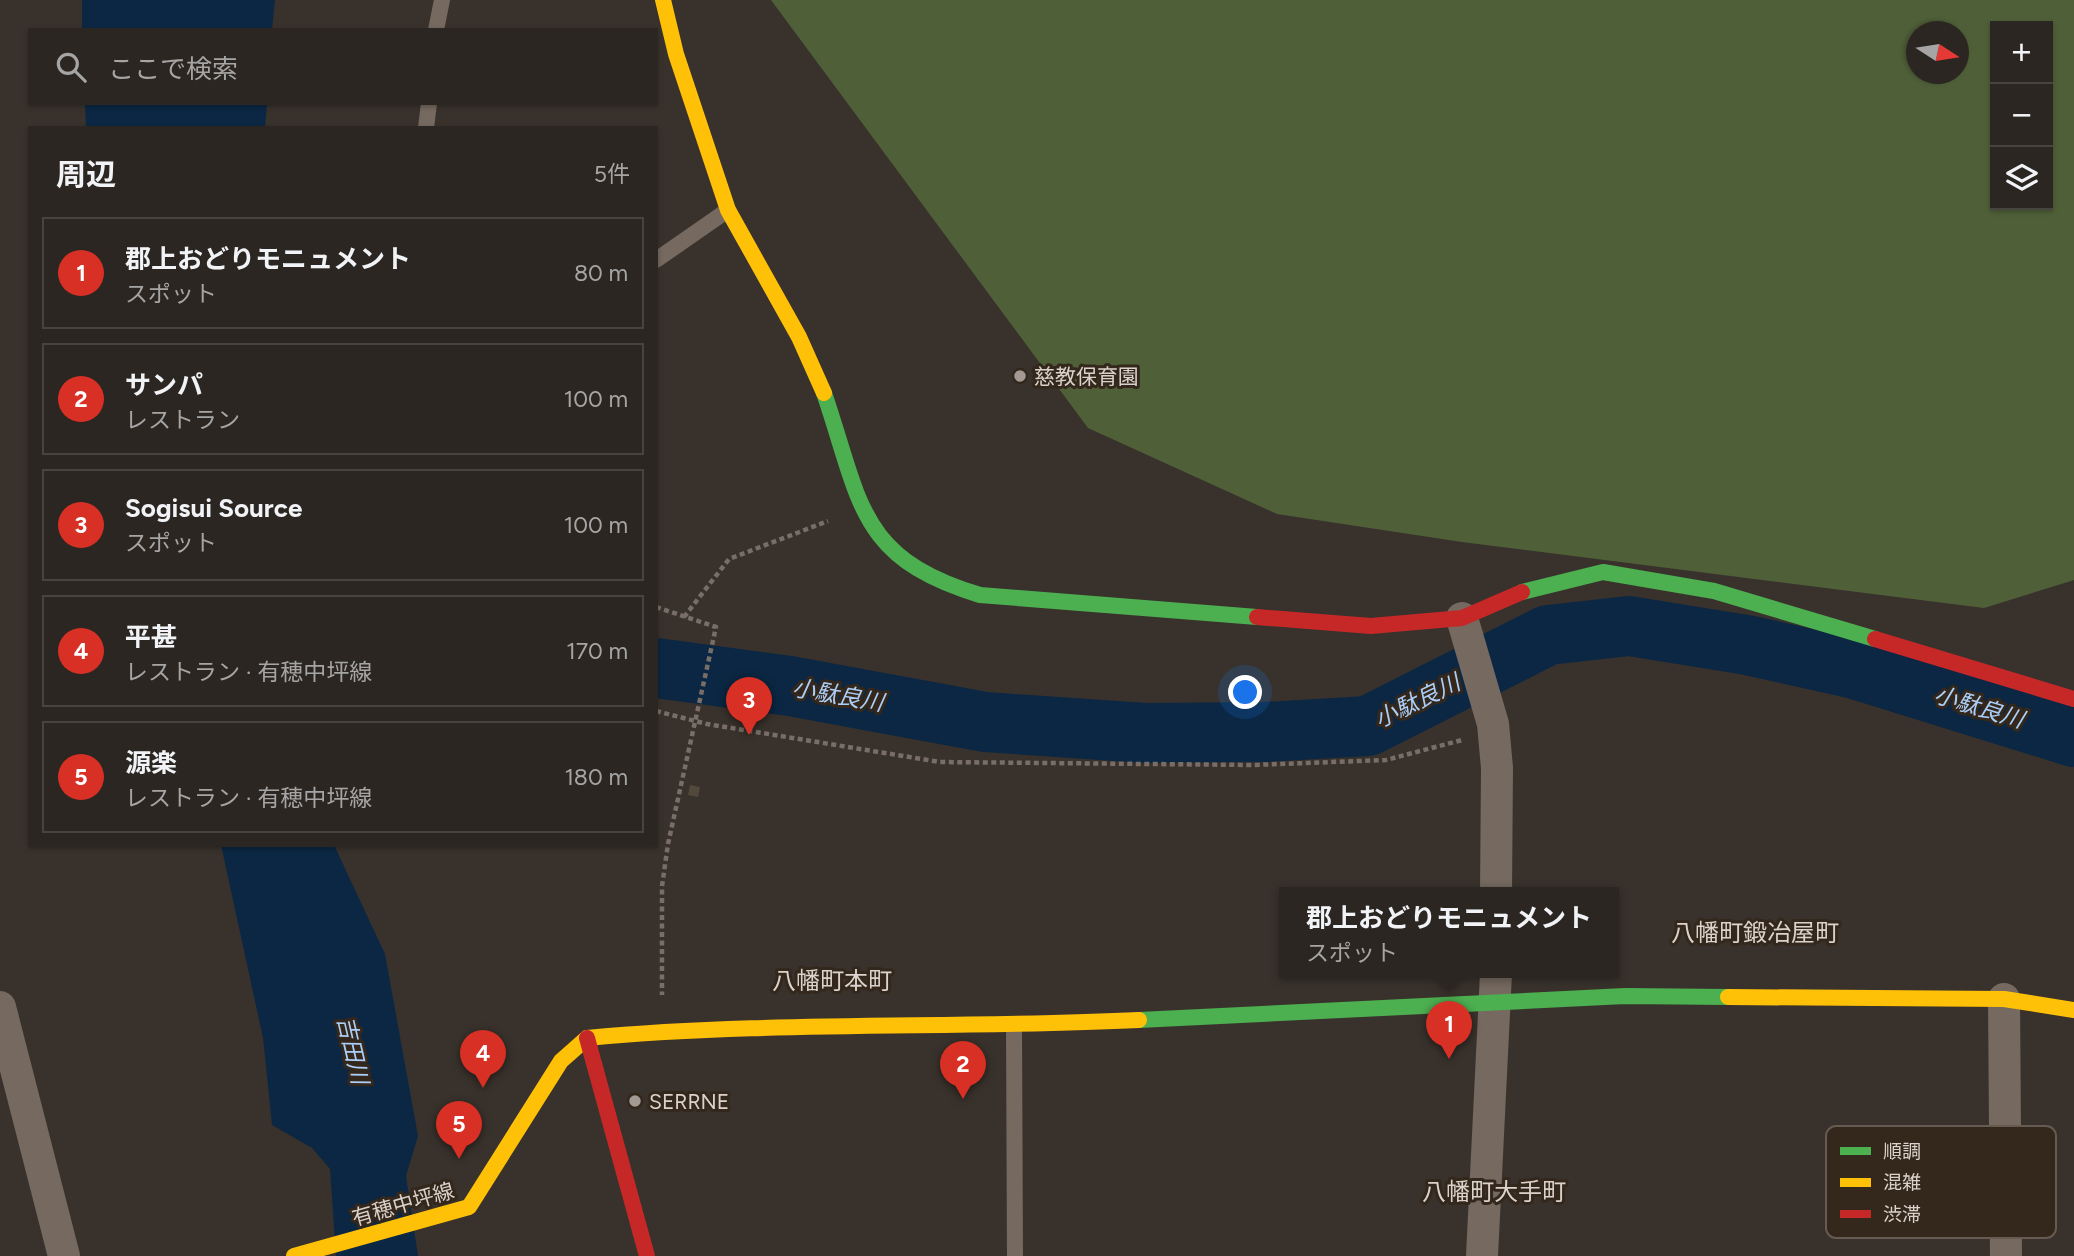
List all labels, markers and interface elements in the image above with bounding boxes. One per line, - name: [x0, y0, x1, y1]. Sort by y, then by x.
- north arrow: [1906, 21, 1969, 84]
- map controls: [1990, 21, 2053, 210]
- button: +: [1990, 21, 2053, 84]
- search box: [28, 28, 658, 105]
- icon: search: [52, 48, 90, 86]
- text: ここで検索: [108, 53, 238, 85]
- button: −: [1990, 84, 2053, 147]
- button: layers: [1990, 147, 2053, 210]
- text: 周辺: [56, 156, 116, 193]
- text: 5件: [594, 160, 630, 188]
- text: 郡上おどりモニュメント: [125, 243, 411, 275]
- text: 1: [76, 259, 86, 287]
- text: 80 m: [574, 259, 628, 287]
- text: スポット: [125, 280, 217, 308]
- place label: 慈教保育園: [1034, 364, 1139, 389]
- marker: 慈教保育園: [1012, 368, 1028, 384]
- text: サンパ: [125, 369, 203, 401]
- text: 2: [74, 385, 88, 413]
- text: 100 m: [564, 385, 628, 413]
- text: レストラン: [125, 406, 240, 434]
- text: Sogisui Source: [125, 492, 302, 524]
- text: 3: [75, 511, 87, 539]
- text: 100 m: [564, 511, 628, 539]
- text: スポット: [125, 529, 217, 557]
- text: 平甚: [125, 621, 177, 653]
- text: 4: [74, 637, 88, 665]
- text: 170 m: [566, 637, 628, 665]
- text: レストラン · 有穂中坪線: [125, 658, 372, 686]
- water label: 小駄良川: [1370, 667, 1467, 734]
- water label: 小駄良川: [790, 673, 889, 717]
- your location: [1228, 675, 1262, 709]
- pin: 3: [726, 677, 772, 735]
- water label: 小駄良川: [1931, 680, 2030, 735]
- text: 源楽: [125, 747, 177, 779]
- text: 5: [74, 763, 88, 791]
- text: 180 m: [564, 763, 628, 791]
- text: レストラン · 有穂中坪線: [125, 784, 372, 812]
- popup: [1279, 887, 1619, 978]
- text: 郡上おどりモニュメント: [1306, 902, 1592, 934]
- district label: 八幡町鍛冶屋町: [1671, 918, 1839, 947]
- text: スポット: [1306, 939, 1398, 967]
- district label: 八幡町本町: [772, 966, 892, 995]
- pin: 1: [1426, 1001, 1472, 1059]
- water label: 吉田川: [332, 1013, 375, 1090]
- pin: 4: [460, 1030, 506, 1088]
- pin: 2: [940, 1041, 986, 1099]
- place label: SERRNE: [649, 1089, 729, 1114]
- marker: SERRNE: [627, 1093, 643, 1109]
- pin: 5: [436, 1101, 482, 1159]
- legend: [1826, 1126, 2056, 1238]
- text: 順調: [1883, 1140, 1921, 1163]
- text: 混雑: [1883, 1171, 1921, 1194]
- district label: 八幡町大手町: [1422, 1177, 1566, 1206]
- street label: 有穂中坪線: [349, 1178, 457, 1230]
- text: 渋滞: [1883, 1203, 1921, 1226]

